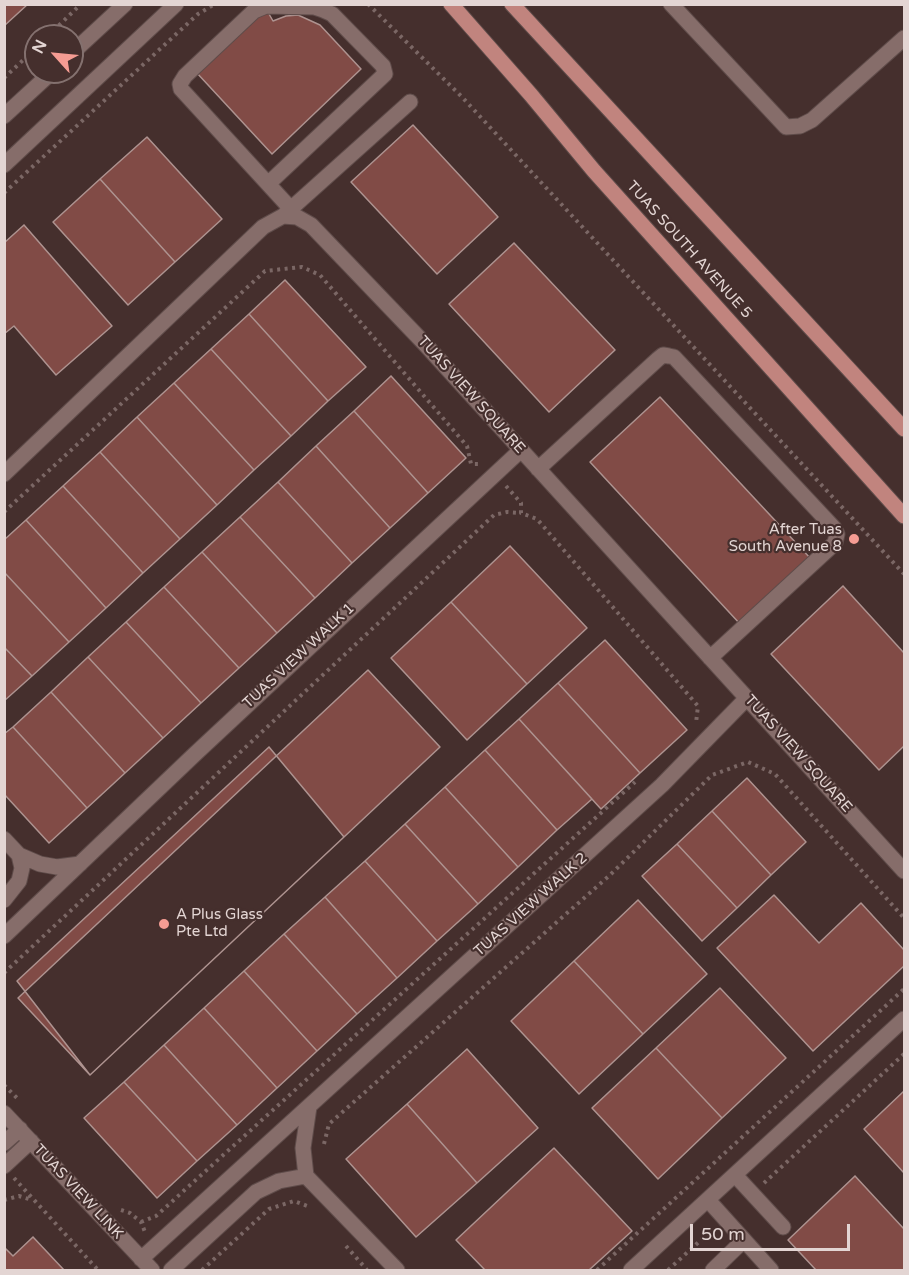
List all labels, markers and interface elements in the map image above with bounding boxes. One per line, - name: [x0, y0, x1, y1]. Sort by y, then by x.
- north arrow: [24, 24, 84, 84]
- text: N: [28, 36, 52, 57]
- street label: TUAS SOUTH AVENUE 5: [623, 178, 755, 322]
- street label: TUAS VIEW SQUARE: [414, 333, 528, 457]
- place label: After Tuas South Avenue 8: [729, 521, 842, 556]
- marker: After Tuas South Avenue 8: [847, 532, 861, 546]
- street label: TUAS VIEW WALK 1: [239, 600, 359, 712]
- street label: TUAS VIEW SQUARE: [741, 692, 855, 816]
- street label: TUAS VIEW WALK 2: [471, 849, 591, 961]
- place label: A Plus Glass Pte Ltd: [176, 906, 263, 941]
- marker: A Plus Glass Pte Ltd: [157, 917, 171, 931]
- street label: TUAS VIEW LINK: [30, 1141, 126, 1243]
- scale bar: [693, 1212, 854, 1250]
- text: 50 m: [701, 1223, 745, 1245]

